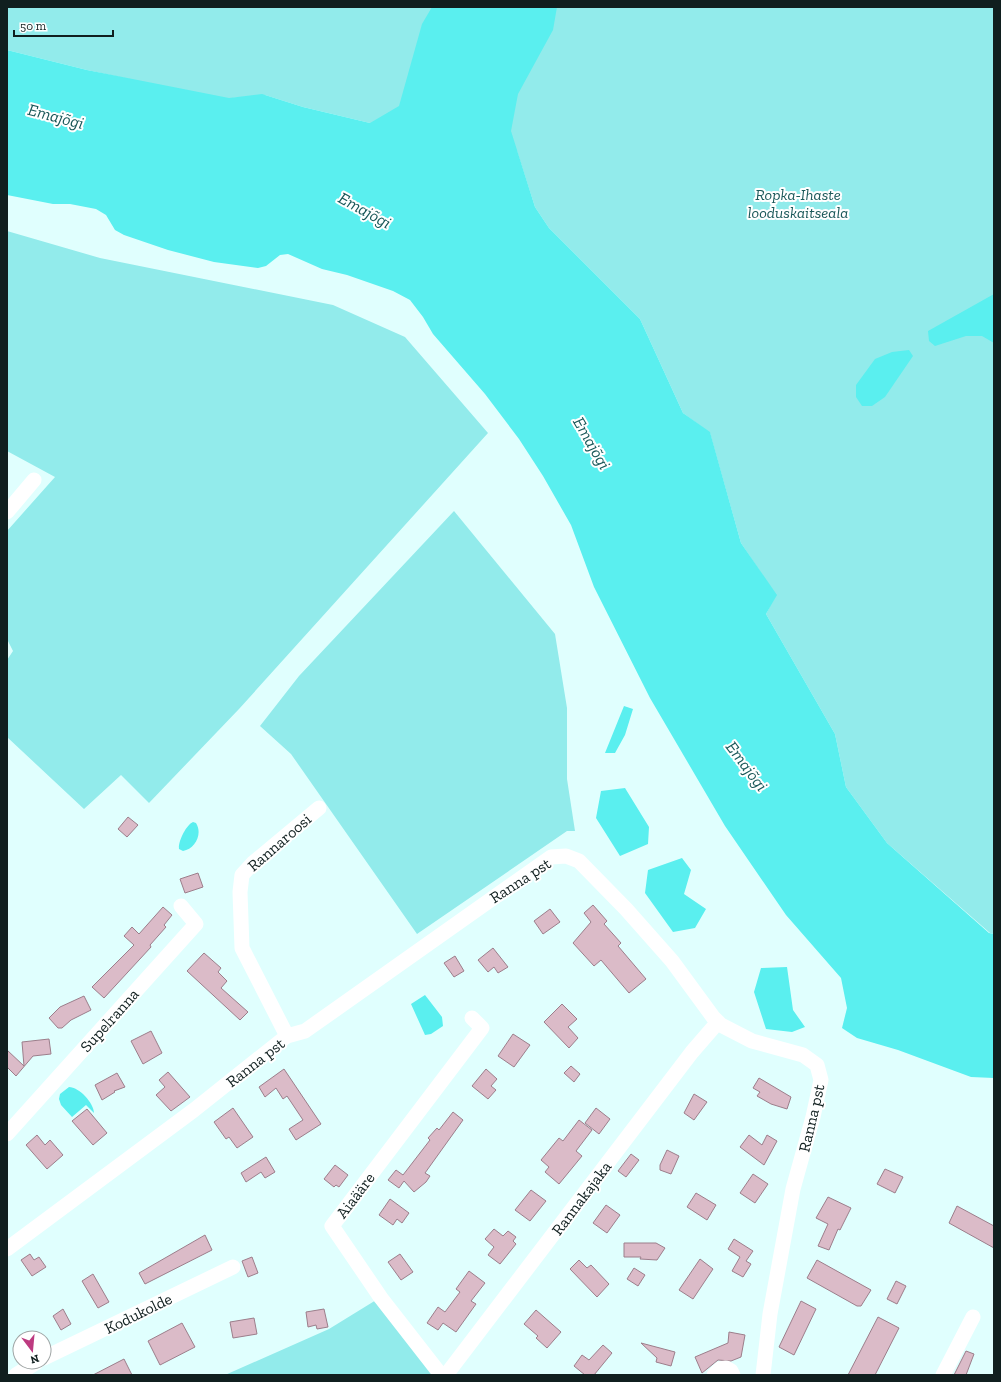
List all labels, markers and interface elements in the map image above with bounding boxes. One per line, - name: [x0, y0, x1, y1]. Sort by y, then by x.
- scale bar: [14, 12, 113, 38]
- text: 50 m: [20, 19, 47, 33]
- water label: Emajõgi: [26, 99, 86, 133]
- park label: Ropka-Ihaste looduskaitseala: [748, 185, 848, 222]
- water label: Emajõgi: [335, 187, 395, 233]
- water label: Emajõgi: [569, 413, 615, 473]
- water label: Emajõgi: [722, 737, 772, 795]
- street label: Rannaroosi: [244, 809, 315, 875]
- street label: Ranna pst: [486, 854, 554, 907]
- street label: Supelranna: [76, 985, 143, 1056]
- street label: Ranna pst: [222, 1034, 288, 1091]
- street label: Ranna pst: [794, 1082, 829, 1154]
- street label: Rannakajaka: [547, 1157, 615, 1239]
- street label: Aiaääre: [332, 1169, 379, 1222]
- street label: Kodukolde: [101, 1289, 175, 1338]
- north arrow: [12, 1330, 52, 1370]
- text: N: [28, 1352, 40, 1367]

